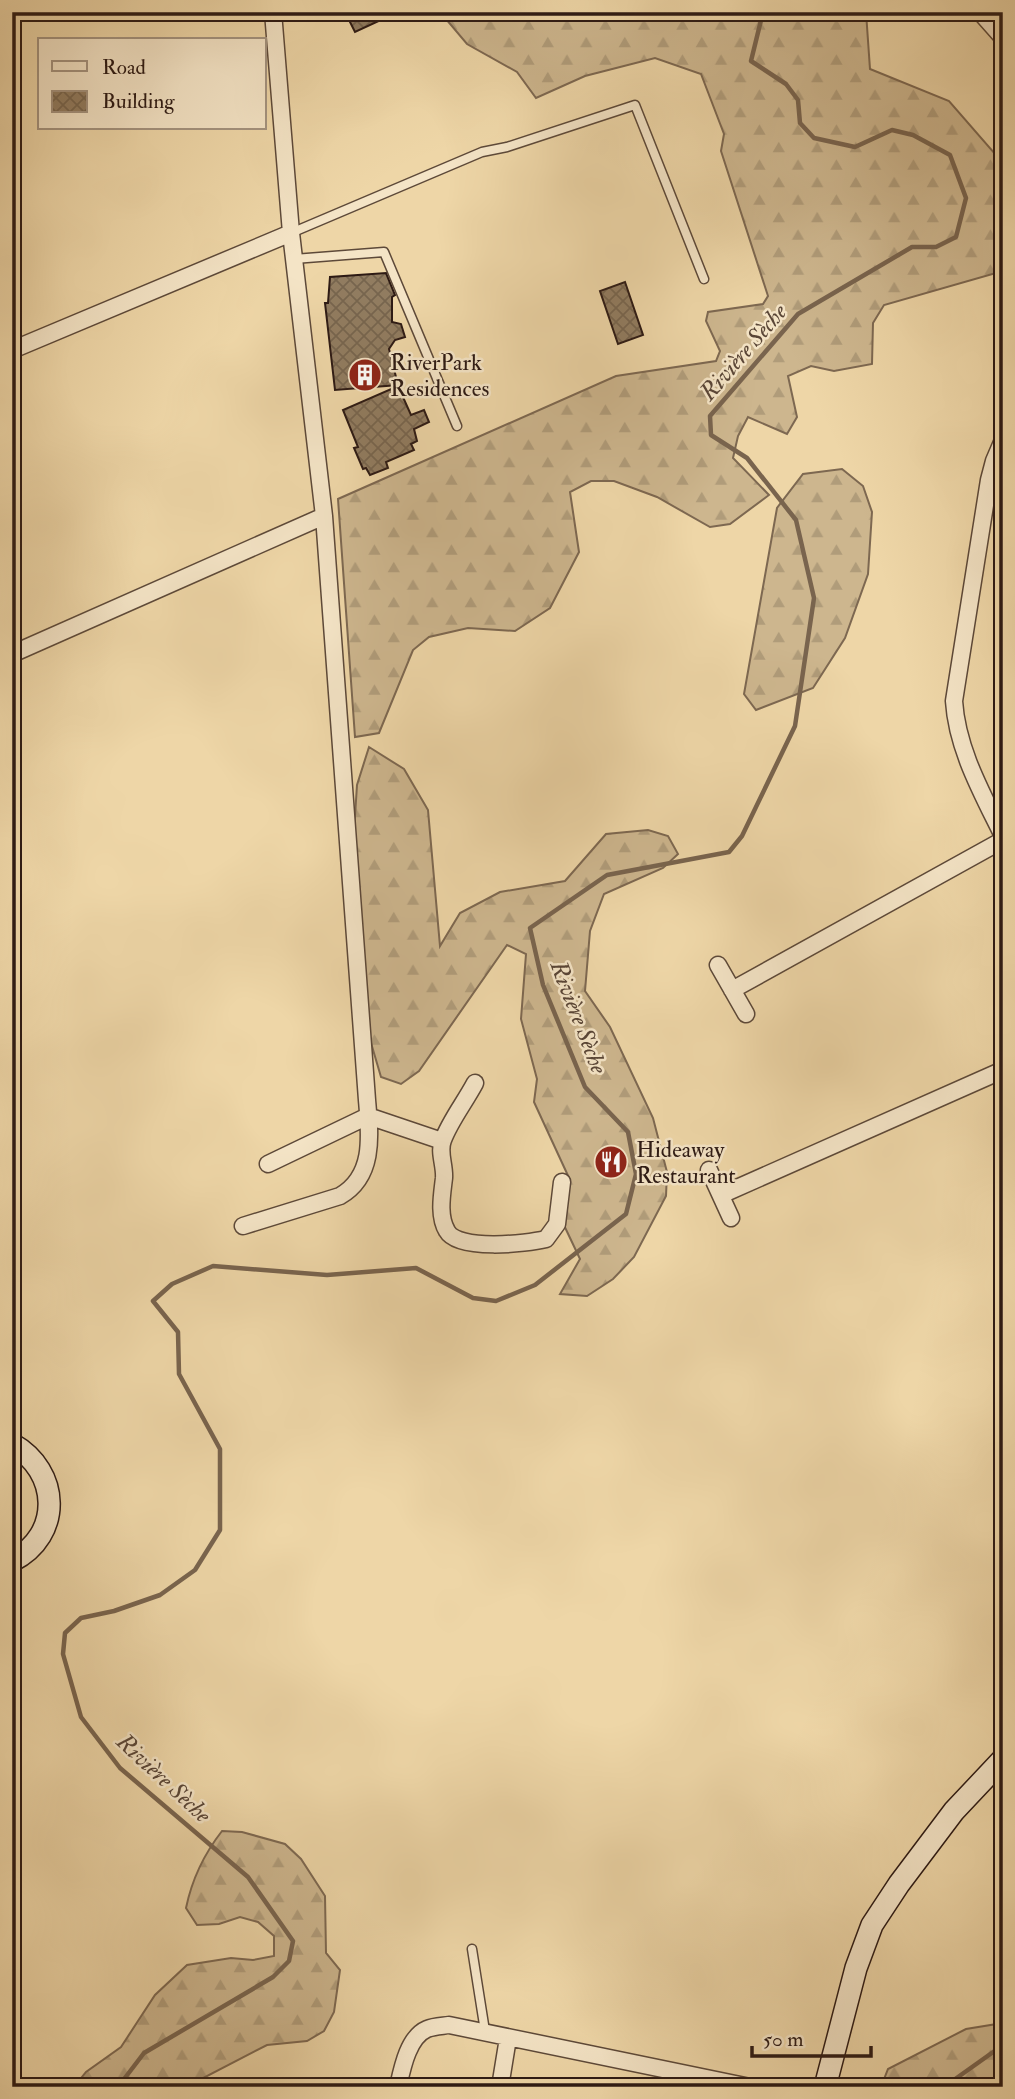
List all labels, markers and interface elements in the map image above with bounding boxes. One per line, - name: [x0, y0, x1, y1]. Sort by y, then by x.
- legend: [38, 38, 266, 130]
- text: Road: [102, 54, 147, 81]
- text: Building: [102, 88, 175, 115]
- water label: Rivière Sèche: [692, 297, 795, 408]
- place label: RiverPark Residences: [390, 348, 489, 403]
- building icon: RiverPark Residences: [346, 356, 384, 394]
- water label: Rivière Sèche: [542, 955, 615, 1079]
- place label: Hideaway Restaurant: [636, 1135, 736, 1190]
- restaurant icon: Hideaway Restaurant: [592, 1143, 630, 1181]
- water label: Rivière Sèche: [109, 1726, 218, 1831]
- scale bar: [752, 2015, 872, 2059]
- text: 50 m: [763, 2026, 804, 2053]

